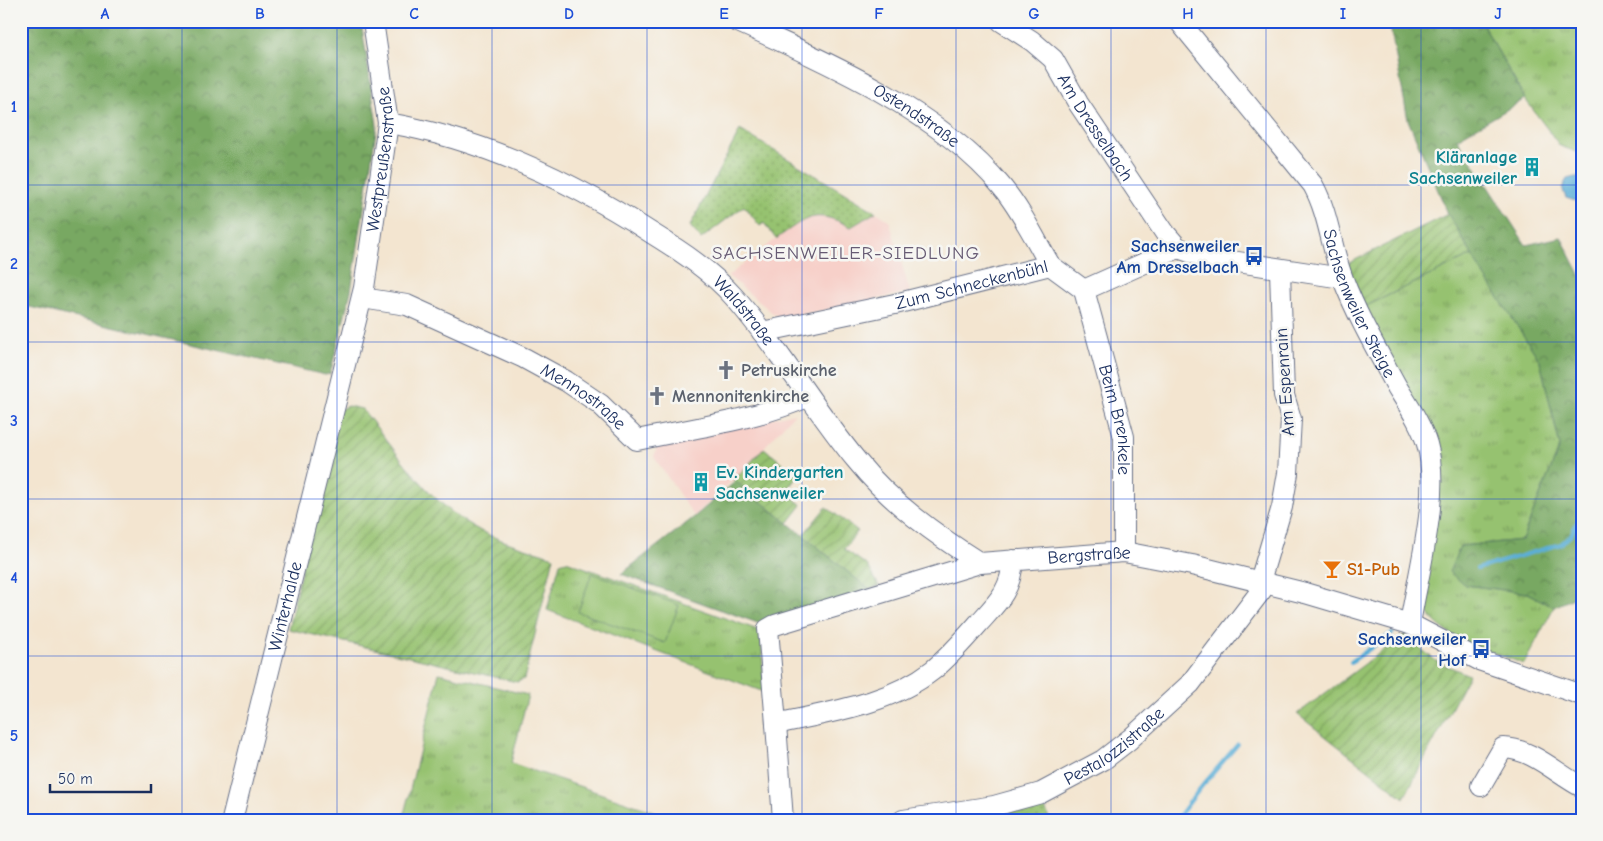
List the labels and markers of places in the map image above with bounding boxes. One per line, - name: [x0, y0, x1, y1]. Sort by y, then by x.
- place label: Kläranlage Sachsenweiler: [1409, 147, 1518, 189]
- building icon: Kläranlage Sachsenweiler: [1521, 156, 1543, 178]
- place label: Sachsenweiler Am Dresselbach: [1117, 236, 1240, 278]
- bus stop icon: Sachsenweiler Am Dresselbach: [1243, 245, 1265, 267]
- church icon: Petruskirche: [715, 359, 737, 381]
- place label: Petruskirche: [741, 360, 837, 381]
- church icon: Mennonitenkirche: [646, 385, 668, 407]
- place label: Mennonitenkirche: [672, 386, 809, 407]
- place label: Ev. Kindergarten Sachsenweiler: [716, 462, 844, 504]
- building icon: Ev. Kindergarten Sachsenweiler: [690, 471, 712, 493]
- bar icon: S1-Pub: [1321, 558, 1343, 580]
- place label: S1-Pub: [1347, 559, 1400, 580]
- place label: Sachsenweiler Hof: [1358, 629, 1467, 671]
- bus stop icon: Sachsenweiler Hof: [1470, 638, 1492, 660]

